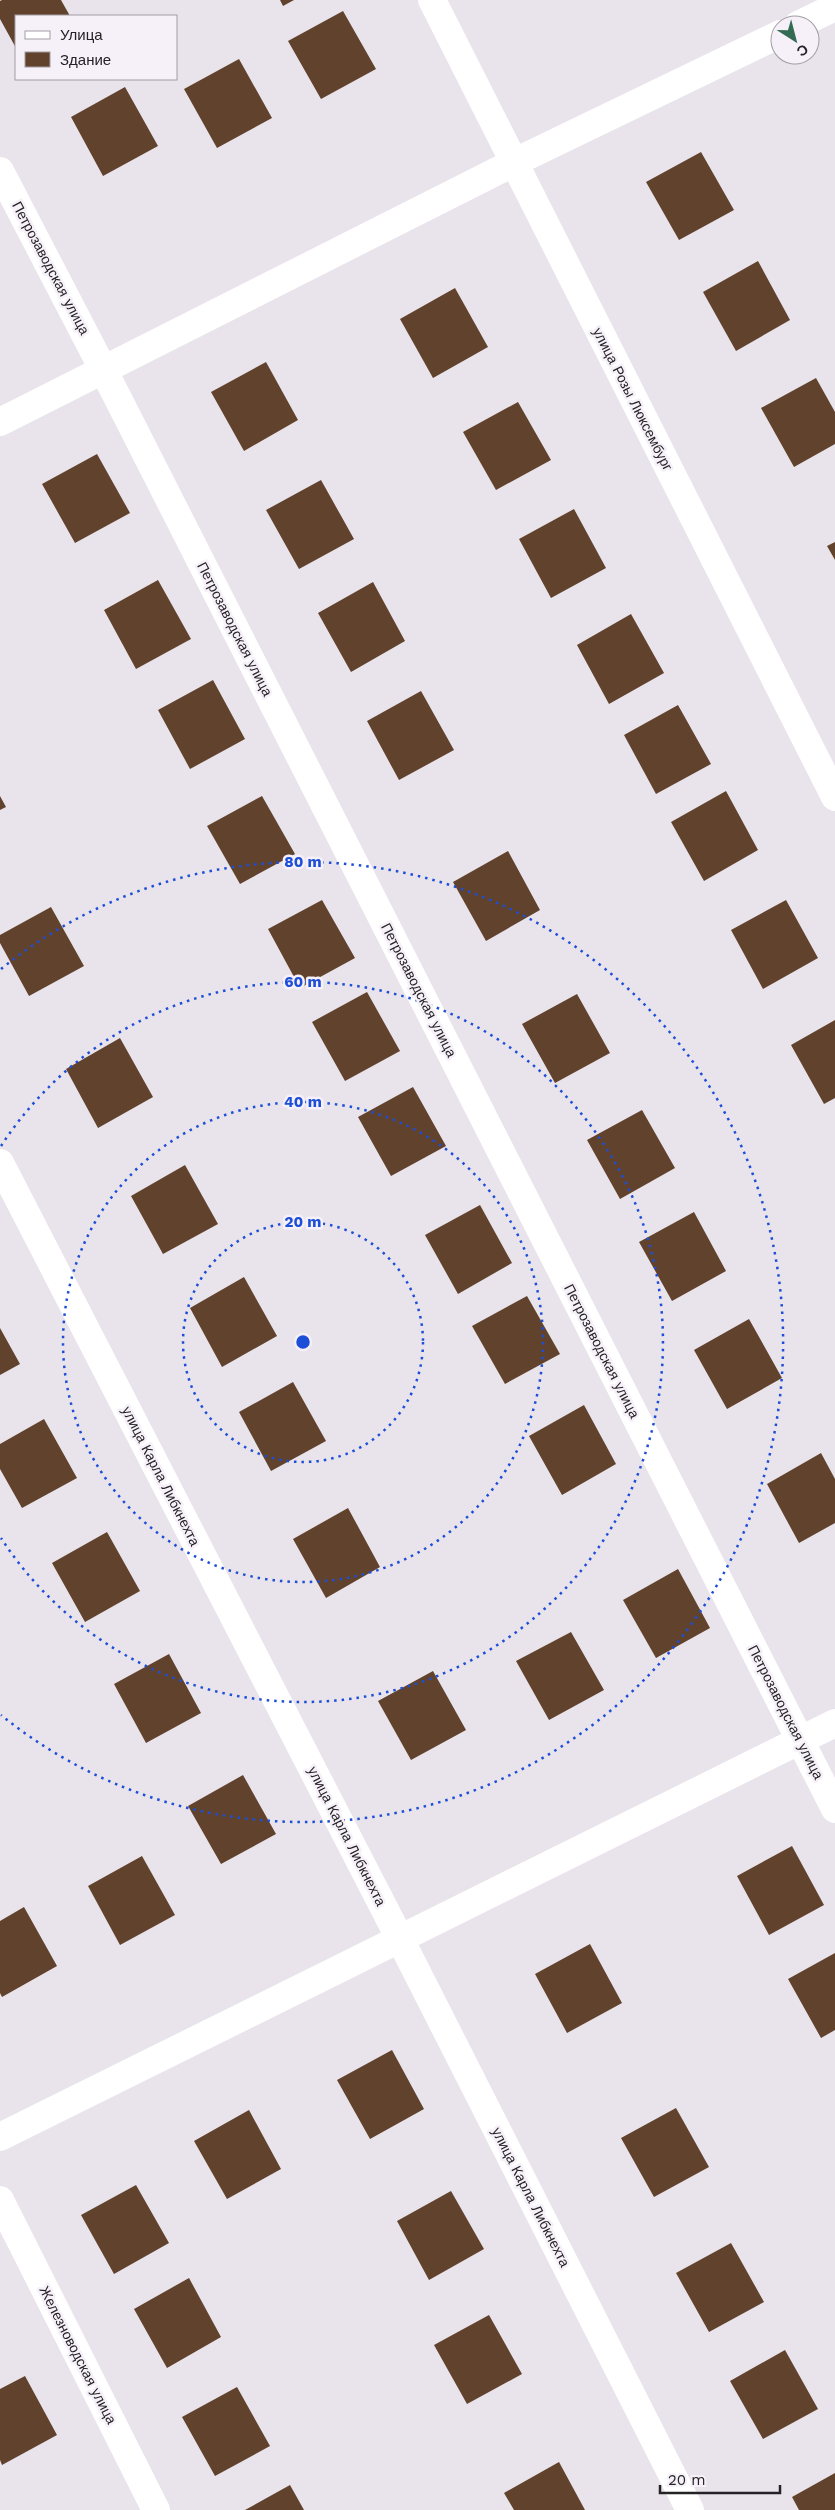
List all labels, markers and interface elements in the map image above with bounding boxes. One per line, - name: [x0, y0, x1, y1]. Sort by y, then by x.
- legend: [15, 15, 178, 80]
- north arrow: [770, 15, 820, 65]
- text: Улица: [60, 26, 103, 44]
- text: С: [794, 41, 811, 60]
- text: Здание: [60, 51, 111, 69]
- street label: Петрозаводская улица: [9, 199, 93, 337]
- street label: улица Розы Люксембург: [590, 325, 676, 473]
- street label: Петрозаводская улица: [194, 559, 276, 699]
- text: 80 m: [284, 853, 322, 871]
- street label: Петрозаводская улица: [378, 920, 460, 1060]
- text: 60 m: [284, 973, 322, 991]
- text: 40 m: [284, 1093, 322, 1111]
- text: 20 m: [284, 1213, 322, 1231]
- street label: Петрозаводская улица: [561, 1281, 643, 1421]
- centre of rings: [294, 1333, 312, 1351]
- street label: улица Карла Либкнехта: [119, 1404, 203, 1549]
- street label: Петрозаводская улица: [745, 1642, 827, 1782]
- street label: улица Карла Либкнехта: [305, 1764, 389, 1909]
- street label: улица Карла Либкнехта: [489, 2125, 573, 2270]
- street label: Железноводская улица: [36, 2283, 120, 2427]
- scale bar: [660, 2462, 780, 2494]
- text: 20 m: [668, 2471, 706, 2489]

